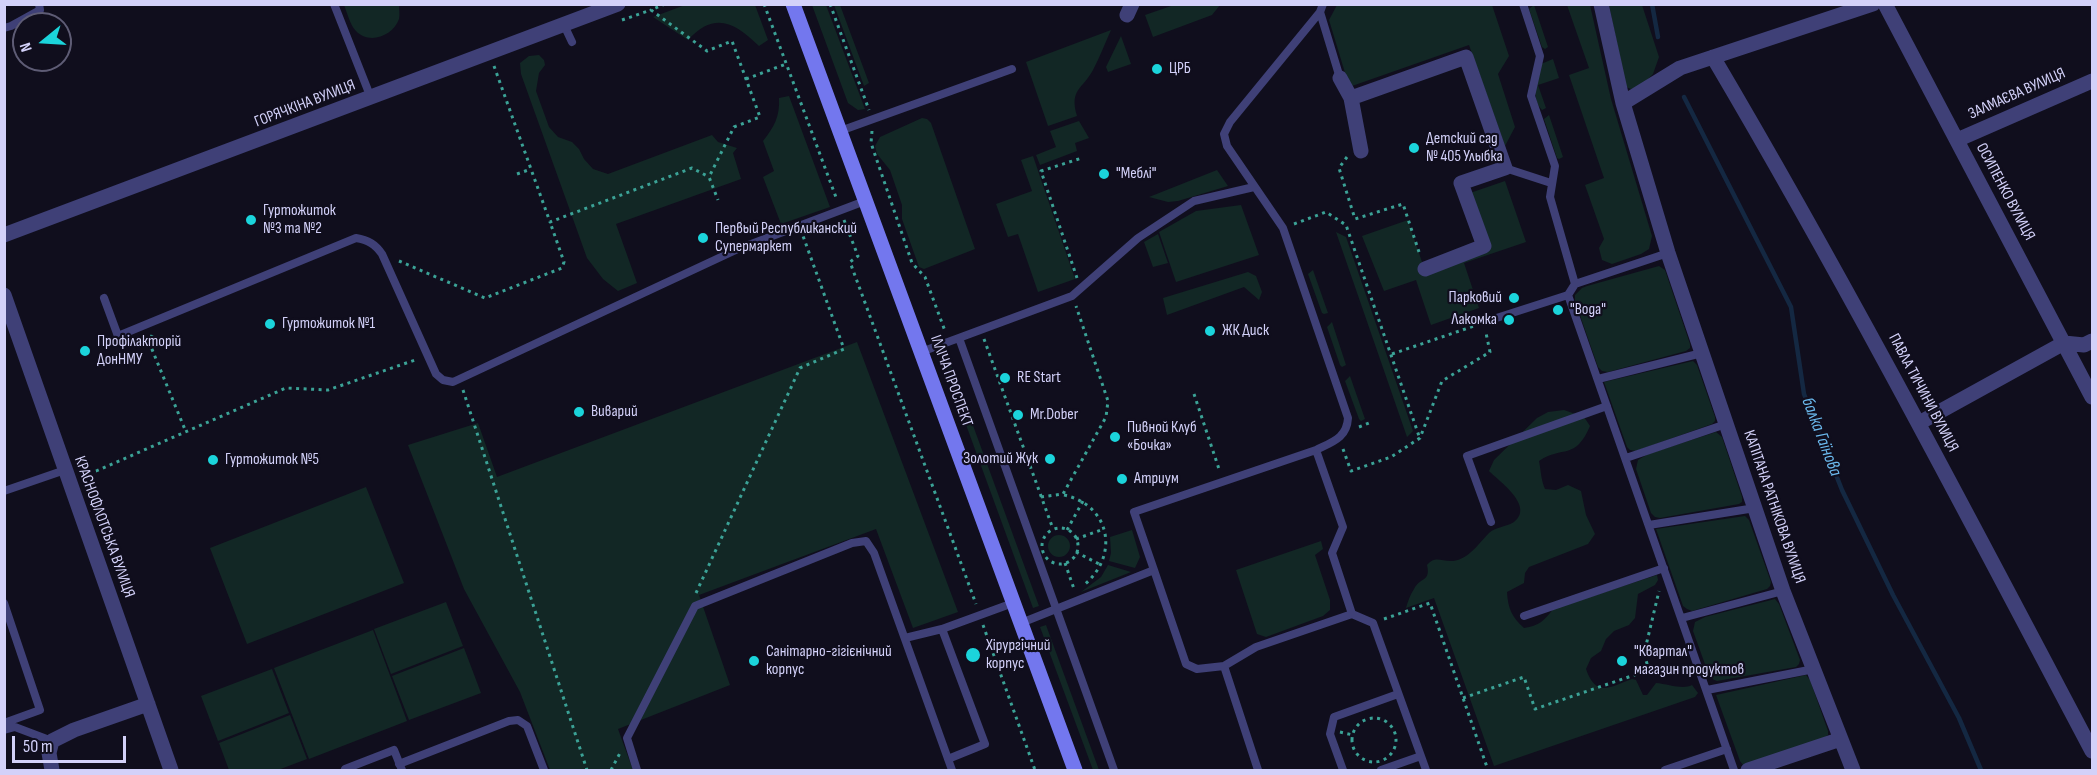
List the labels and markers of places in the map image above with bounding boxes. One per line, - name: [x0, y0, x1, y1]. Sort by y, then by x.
- place label: ЦРБ: [1169, 59, 1191, 79]
- marker: ЦРБ: [1150, 62, 1164, 76]
- place label: Детский сад № 405 Улыбка: [1426, 129, 1503, 167]
- marker: Детский сад № 405 Улыбка: [1407, 141, 1421, 155]
- place label: "Меблі": [1116, 164, 1156, 184]
- marker: "Меблі": [1097, 167, 1111, 181]
- place label: Гуртожиток №3 та №2: [263, 201, 336, 239]
- marker: Гуртожиток №3 та №2: [244, 213, 258, 227]
- place label: Первый Республиканский Супермаркет: [715, 219, 857, 257]
- marker: Первый Республиканский Супермаркет: [696, 231, 710, 245]
- place label: Парковий: [1449, 288, 1502, 308]
- marker: Парковий: [1507, 291, 1521, 305]
- place label: "Вода": [1570, 300, 1606, 320]
- marker: "Вода": [1551, 303, 1565, 317]
- place label: Лакомка: [1451, 310, 1497, 330]
- marker: Лакомка: [1502, 313, 1516, 327]
- place label: Гуртожиток №1: [282, 314, 375, 334]
- marker: Гуртожиток №1: [263, 317, 277, 331]
- place label: ЖК Диск: [1222, 321, 1269, 341]
- marker: ЖК Диск: [1203, 324, 1217, 338]
- place label: Профілакторій ДонНМУ: [97, 332, 181, 370]
- marker: Профілакторій ДонНМУ: [78, 344, 92, 358]
- place label: RE Start: [1017, 368, 1061, 388]
- marker: RE Start: [998, 371, 1012, 385]
- place label: Виварий: [591, 402, 638, 422]
- marker: Виварий: [572, 405, 586, 419]
- place label: Mr.Dober: [1030, 405, 1078, 425]
- marker: Mr.Dober: [1011, 408, 1025, 422]
- place label: Пивной Клуб «Бочка»: [1127, 418, 1197, 456]
- marker: Пивной Клуб «Бочка»: [1108, 430, 1122, 444]
- place label: Золотий Жук: [963, 449, 1038, 469]
- place label: Гуртожиток №5: [225, 450, 319, 470]
- marker: Золотий Жук: [1043, 452, 1057, 466]
- marker: Гуртожиток №5: [206, 453, 220, 467]
- place label: Атриум: [1134, 469, 1179, 489]
- marker: Атриум: [1115, 472, 1129, 486]
- place label: Хірургічний корпус: [986, 636, 1050, 674]
- place label: Санітарно-гігієнічний корпус: [766, 642, 892, 680]
- place label: "Квартал" магазин продуктов: [1634, 642, 1744, 680]
- marker: Хірургічний корпус: [964, 646, 982, 664]
- marker: Санітарно-гігієнічний корпус: [747, 654, 761, 668]
- marker: "Квартал" магазин продуктов: [1615, 654, 1629, 668]

